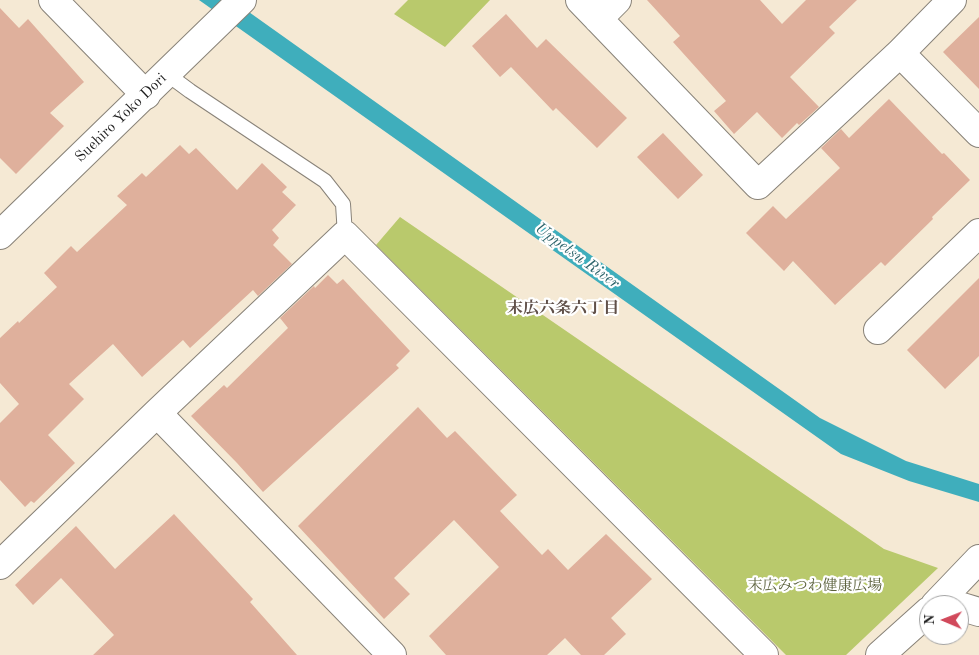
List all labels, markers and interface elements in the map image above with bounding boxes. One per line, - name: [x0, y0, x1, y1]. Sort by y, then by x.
- street label: Suehiro Yoko Dori: [71, 70, 171, 166]
- water label: Uppetsu River: [531, 219, 623, 293]
- district label: 末広六条六丁目: [507, 299, 619, 319]
- park label: 末広みつわ健康広場: [748, 577, 882, 595]
- north arrow: [919, 595, 969, 645]
- text: N: [923, 614, 937, 625]

